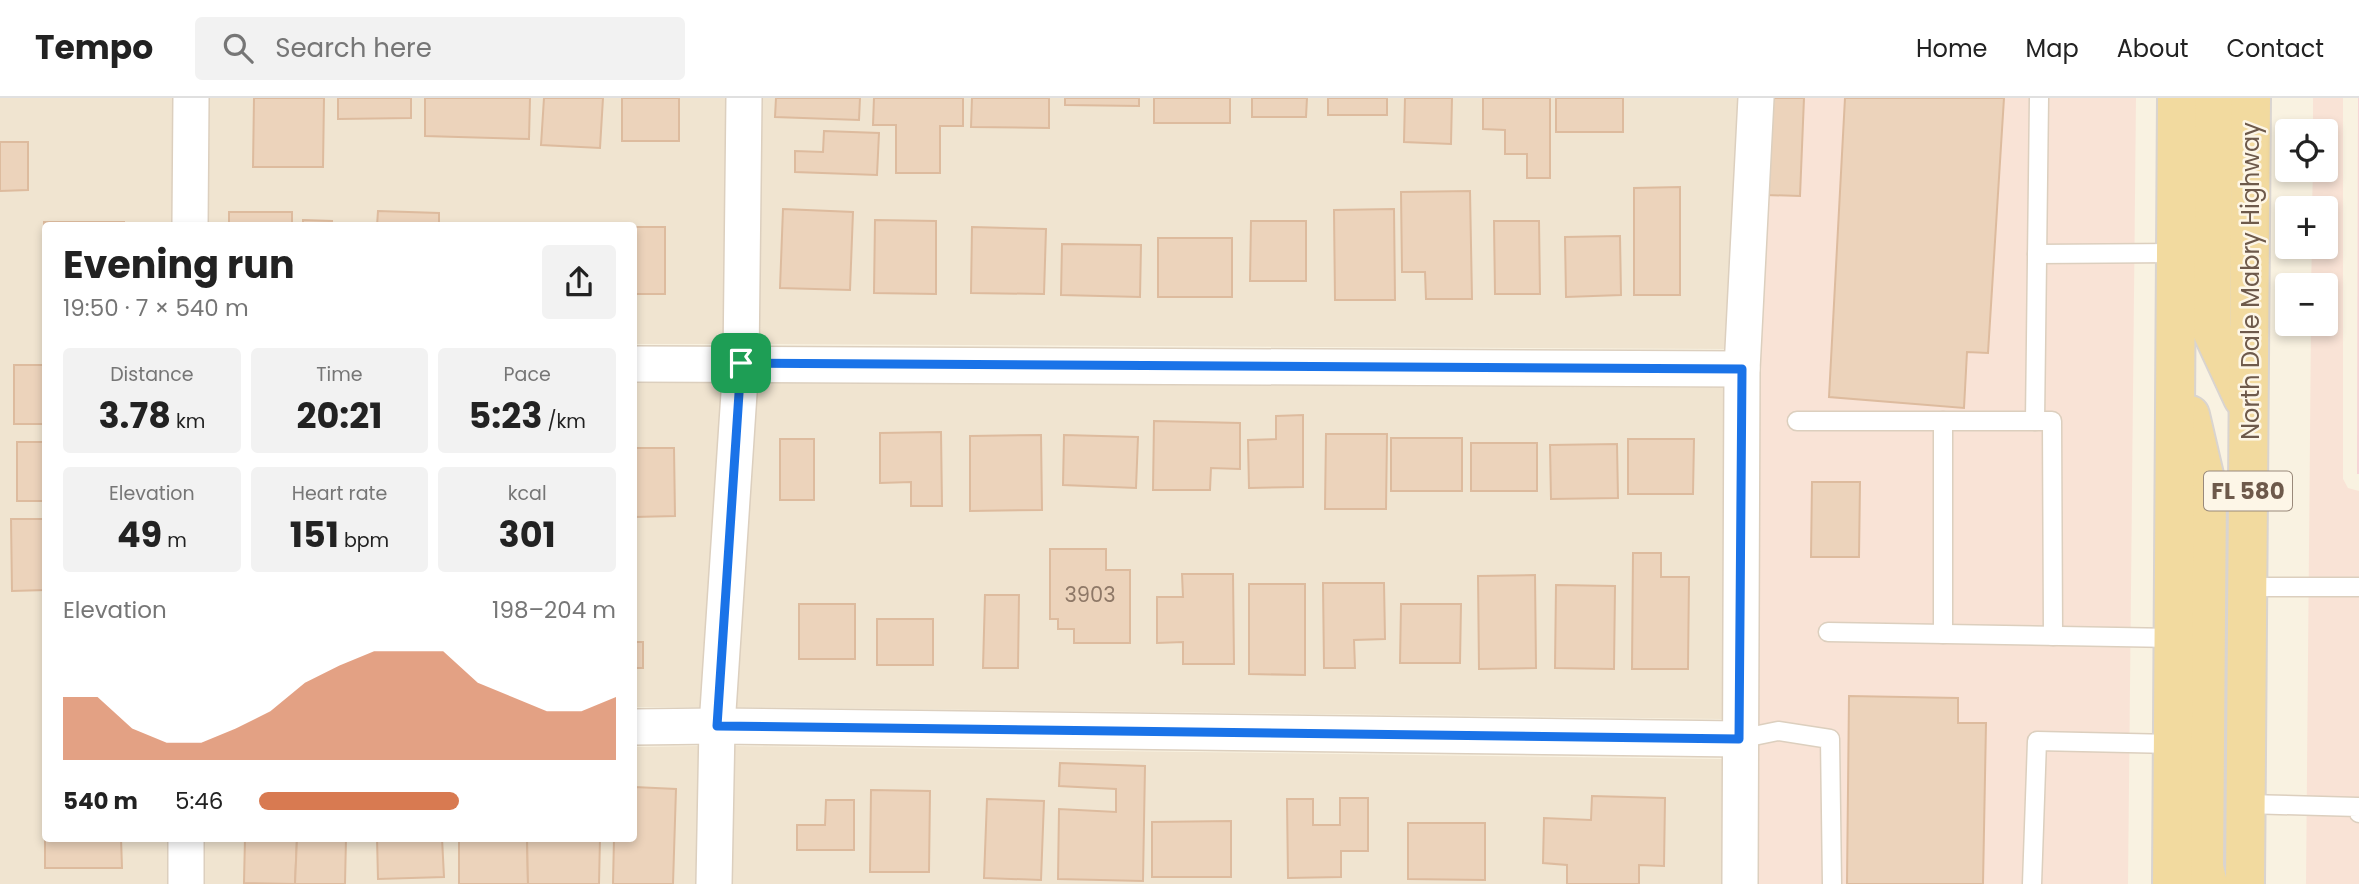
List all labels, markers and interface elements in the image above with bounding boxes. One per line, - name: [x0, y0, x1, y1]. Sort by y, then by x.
- search box: [195, 17, 685, 80]
- text: Tempo: [35, 24, 153, 71]
- icon: search: [219, 29, 257, 67]
- text: Search here: [275, 30, 432, 66]
- text: Home: [1916, 32, 1988, 65]
- text: Map: [2026, 32, 2079, 65]
- text: About: [2117, 32, 2188, 65]
- text: Contact: [2226, 32, 2324, 65]
- map controls: [2275, 119, 2338, 336]
- button: locate: [2275, 119, 2338, 182]
- street label: North Dale Mabry Highway: [2234, 122, 2267, 440]
- button: +: [2275, 196, 2338, 259]
- text: Evening run: [63, 238, 295, 291]
- button: share: [542, 245, 616, 319]
- button: −: [2275, 273, 2338, 336]
- text: 19:50 · 7 × 540 m: [63, 292, 249, 324]
- pin: [711, 333, 771, 393]
- icon: arrive: [722, 344, 760, 382]
- text: Distance: [110, 361, 193, 388]
- text: Time: [316, 361, 363, 388]
- text: Pace: [504, 361, 551, 388]
- text: 3.78: [98, 391, 171, 440]
- text: 20:21: [297, 391, 382, 440]
- text: 5:23: [468, 391, 542, 440]
- text: km: [171, 408, 205, 435]
- text: /km: [542, 408, 586, 435]
- road number: FL 580: [2204, 472, 2292, 510]
- text: Elevation: [109, 480, 195, 507]
- text: Heart rate: [292, 480, 387, 507]
- text: kcal: [508, 480, 547, 507]
- text: 49: [117, 510, 162, 559]
- text: 151: [290, 510, 339, 559]
- text: 301: [499, 510, 556, 559]
- text: m: [162, 527, 187, 554]
- text: bpm: [339, 527, 389, 554]
- house number: 3903: [1064, 580, 1116, 609]
- text: Elevation: [63, 594, 167, 626]
- text: 198–204 m: [492, 594, 616, 626]
- text: 540 m: [63, 785, 138, 817]
- text: 5:46: [175, 785, 223, 817]

